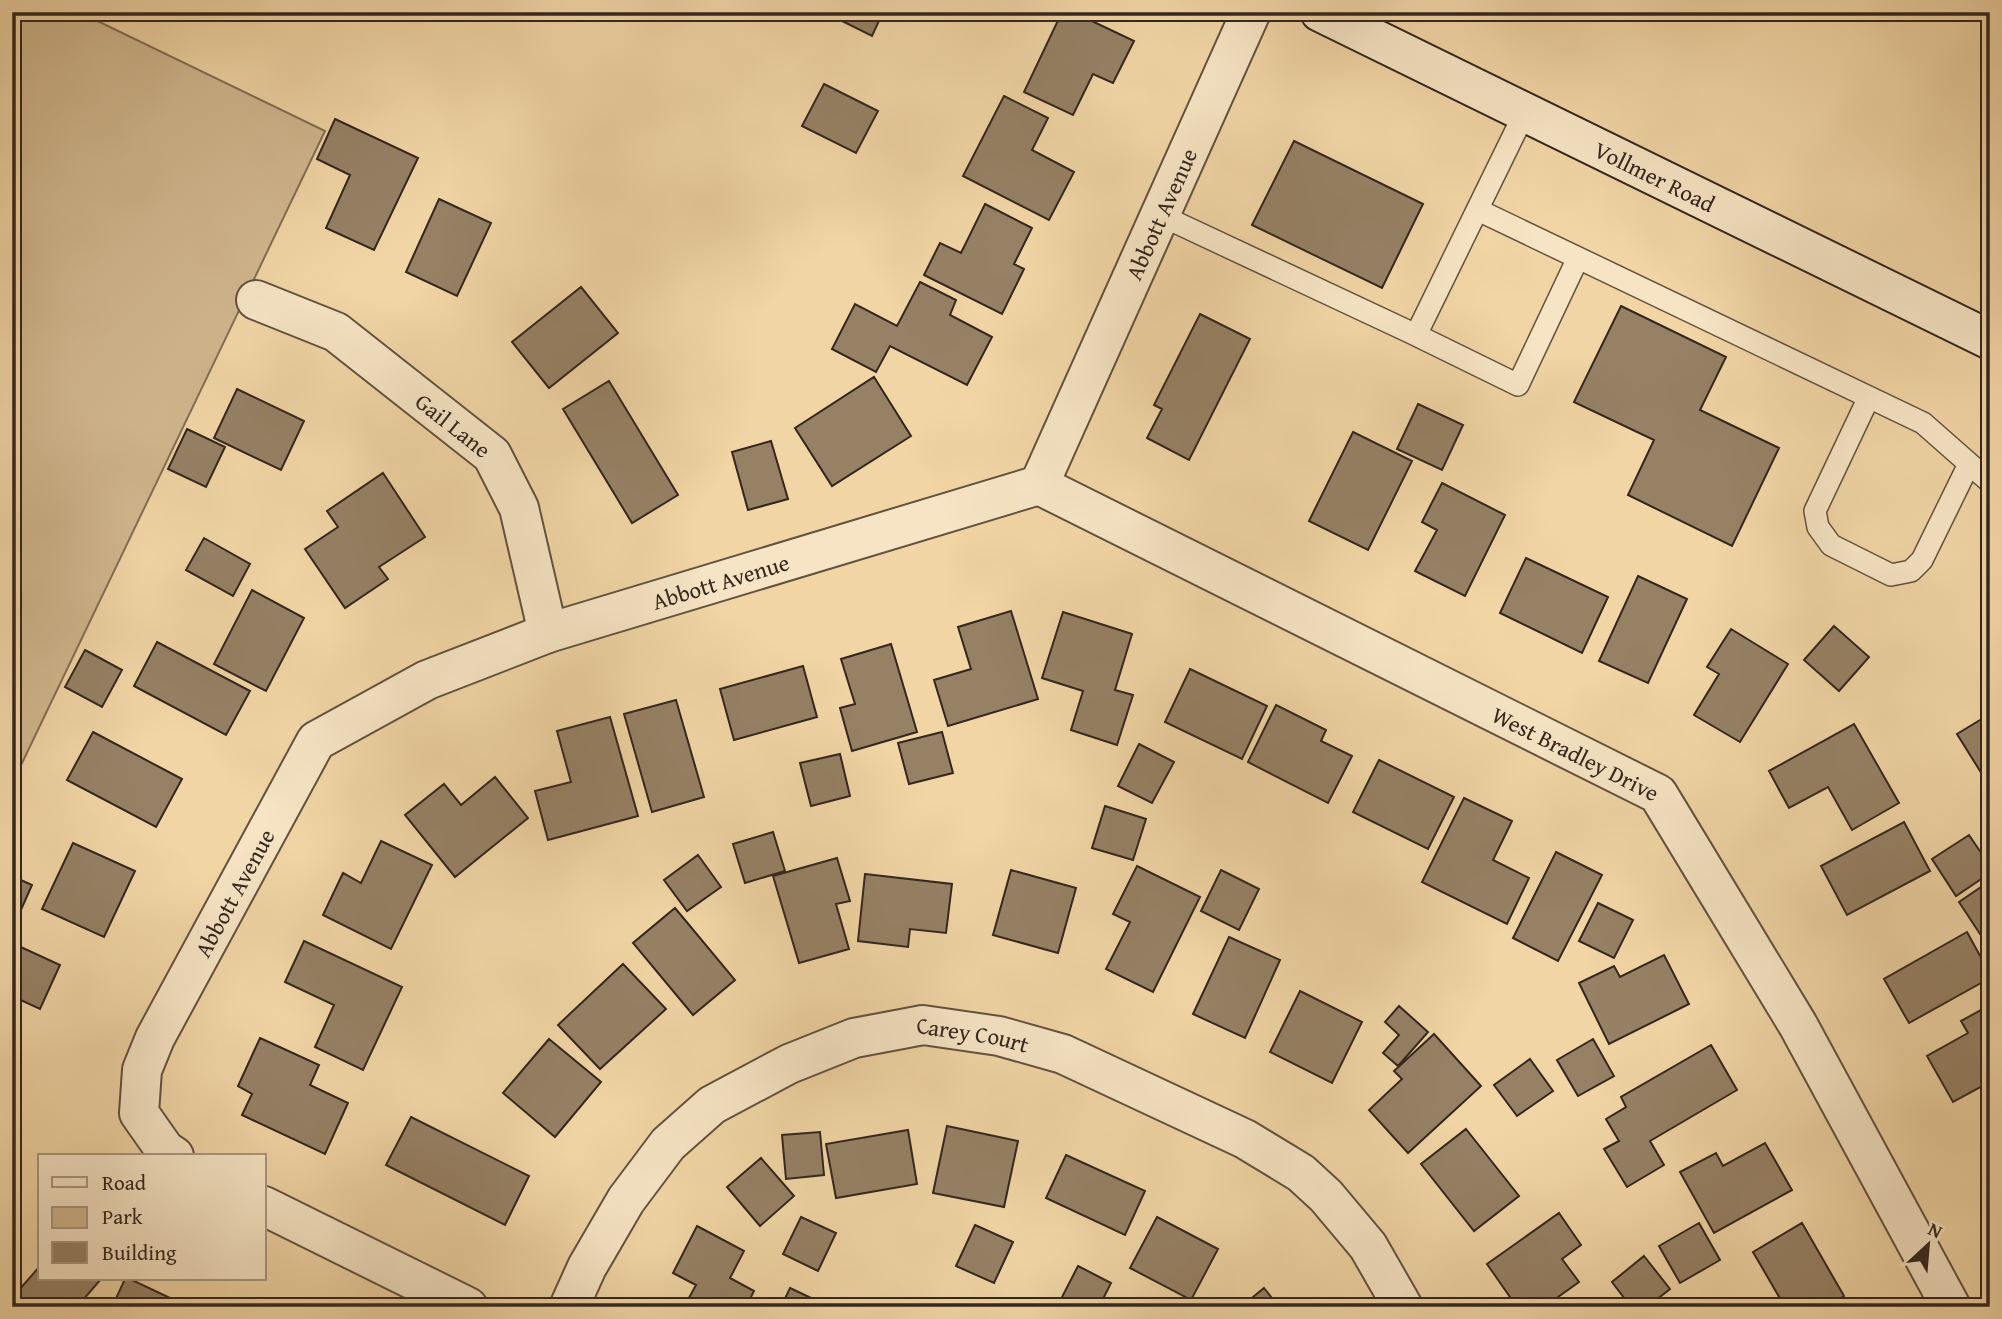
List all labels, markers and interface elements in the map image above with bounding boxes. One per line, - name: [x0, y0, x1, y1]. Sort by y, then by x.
- street label: Vollmer Road: [1589, 132, 1722, 220]
- street label: Abbott Avenue: [1117, 142, 1205, 285]
- street label: Gail Lane: [409, 384, 499, 465]
- street label: Abbott Avenue: [648, 545, 793, 617]
- street label: West Bradley Drive: [1487, 697, 1665, 809]
- street label: Abbott Avenue: [186, 823, 282, 963]
- street label: Carey Court: [913, 1008, 1033, 1060]
- legend: [38, 1154, 266, 1280]
- text: Road: [102, 1167, 147, 1198]
- text: Park: [102, 1201, 143, 1232]
- north arrow: [1894, 1210, 1964, 1280]
- text: N: [1924, 1214, 1948, 1245]
- text: Building: [102, 1237, 177, 1268]

